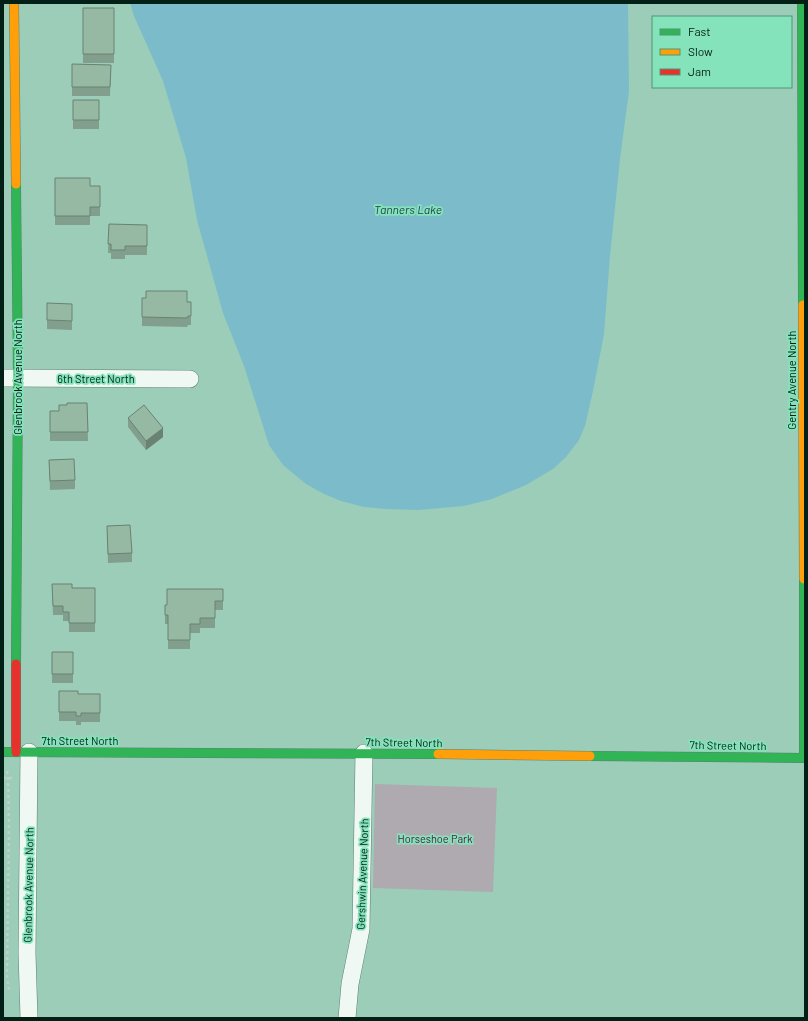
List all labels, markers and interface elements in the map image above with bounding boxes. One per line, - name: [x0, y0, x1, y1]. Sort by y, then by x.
- legend: [652, 16, 792, 88]
- text: Fast: [688, 24, 711, 38]
- text: Slow: [688, 44, 713, 58]
- text: Jam: [688, 64, 711, 78]
- water label: Tanners Lake: [374, 202, 442, 216]
- street label: Glenbrook Avenue North: [11, 319, 24, 435]
- street label: Gentry Avenue North: [785, 331, 798, 429]
- street label: 6th Street North: [57, 372, 135, 385]
- street label: 7th Street North: [41, 734, 119, 747]
- street label: 7th Street North: [365, 735, 443, 749]
- street label: 7th Street North: [689, 738, 767, 752]
- street label: Gershwin Avenue North: [354, 818, 370, 930]
- street label: Glenbrook Avenue North: [20, 827, 36, 943]
- park label: Horseshoe Park: [397, 832, 473, 845]

